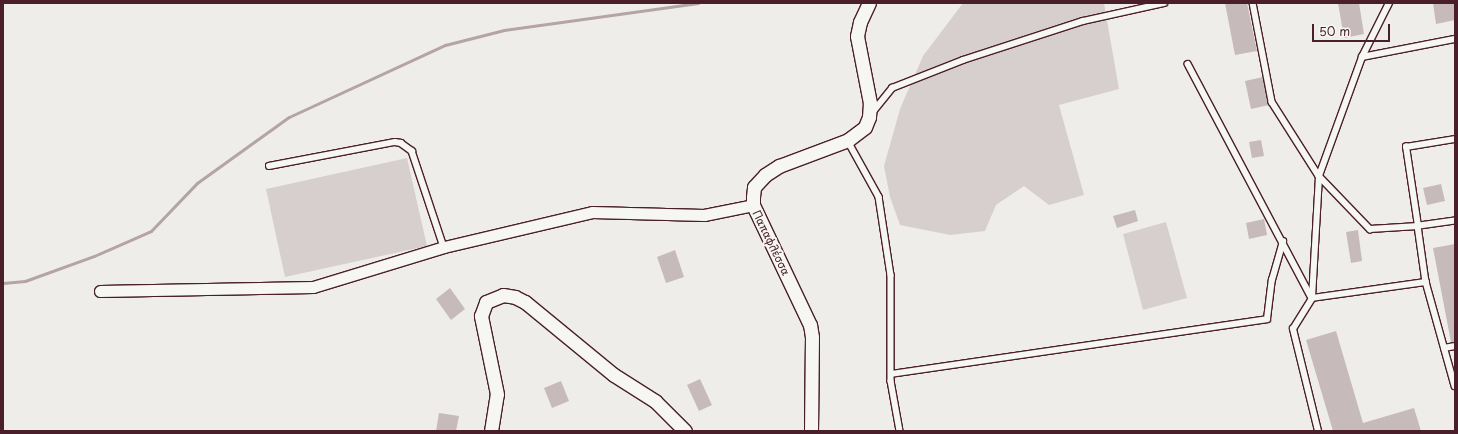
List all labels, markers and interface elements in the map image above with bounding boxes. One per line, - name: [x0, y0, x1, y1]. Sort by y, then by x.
- scale bar: [1314, 16, 1392, 42]
- text: 50 m: [1319, 22, 1350, 40]
- street label: Παπαφλέσσα: [750, 208, 792, 278]

